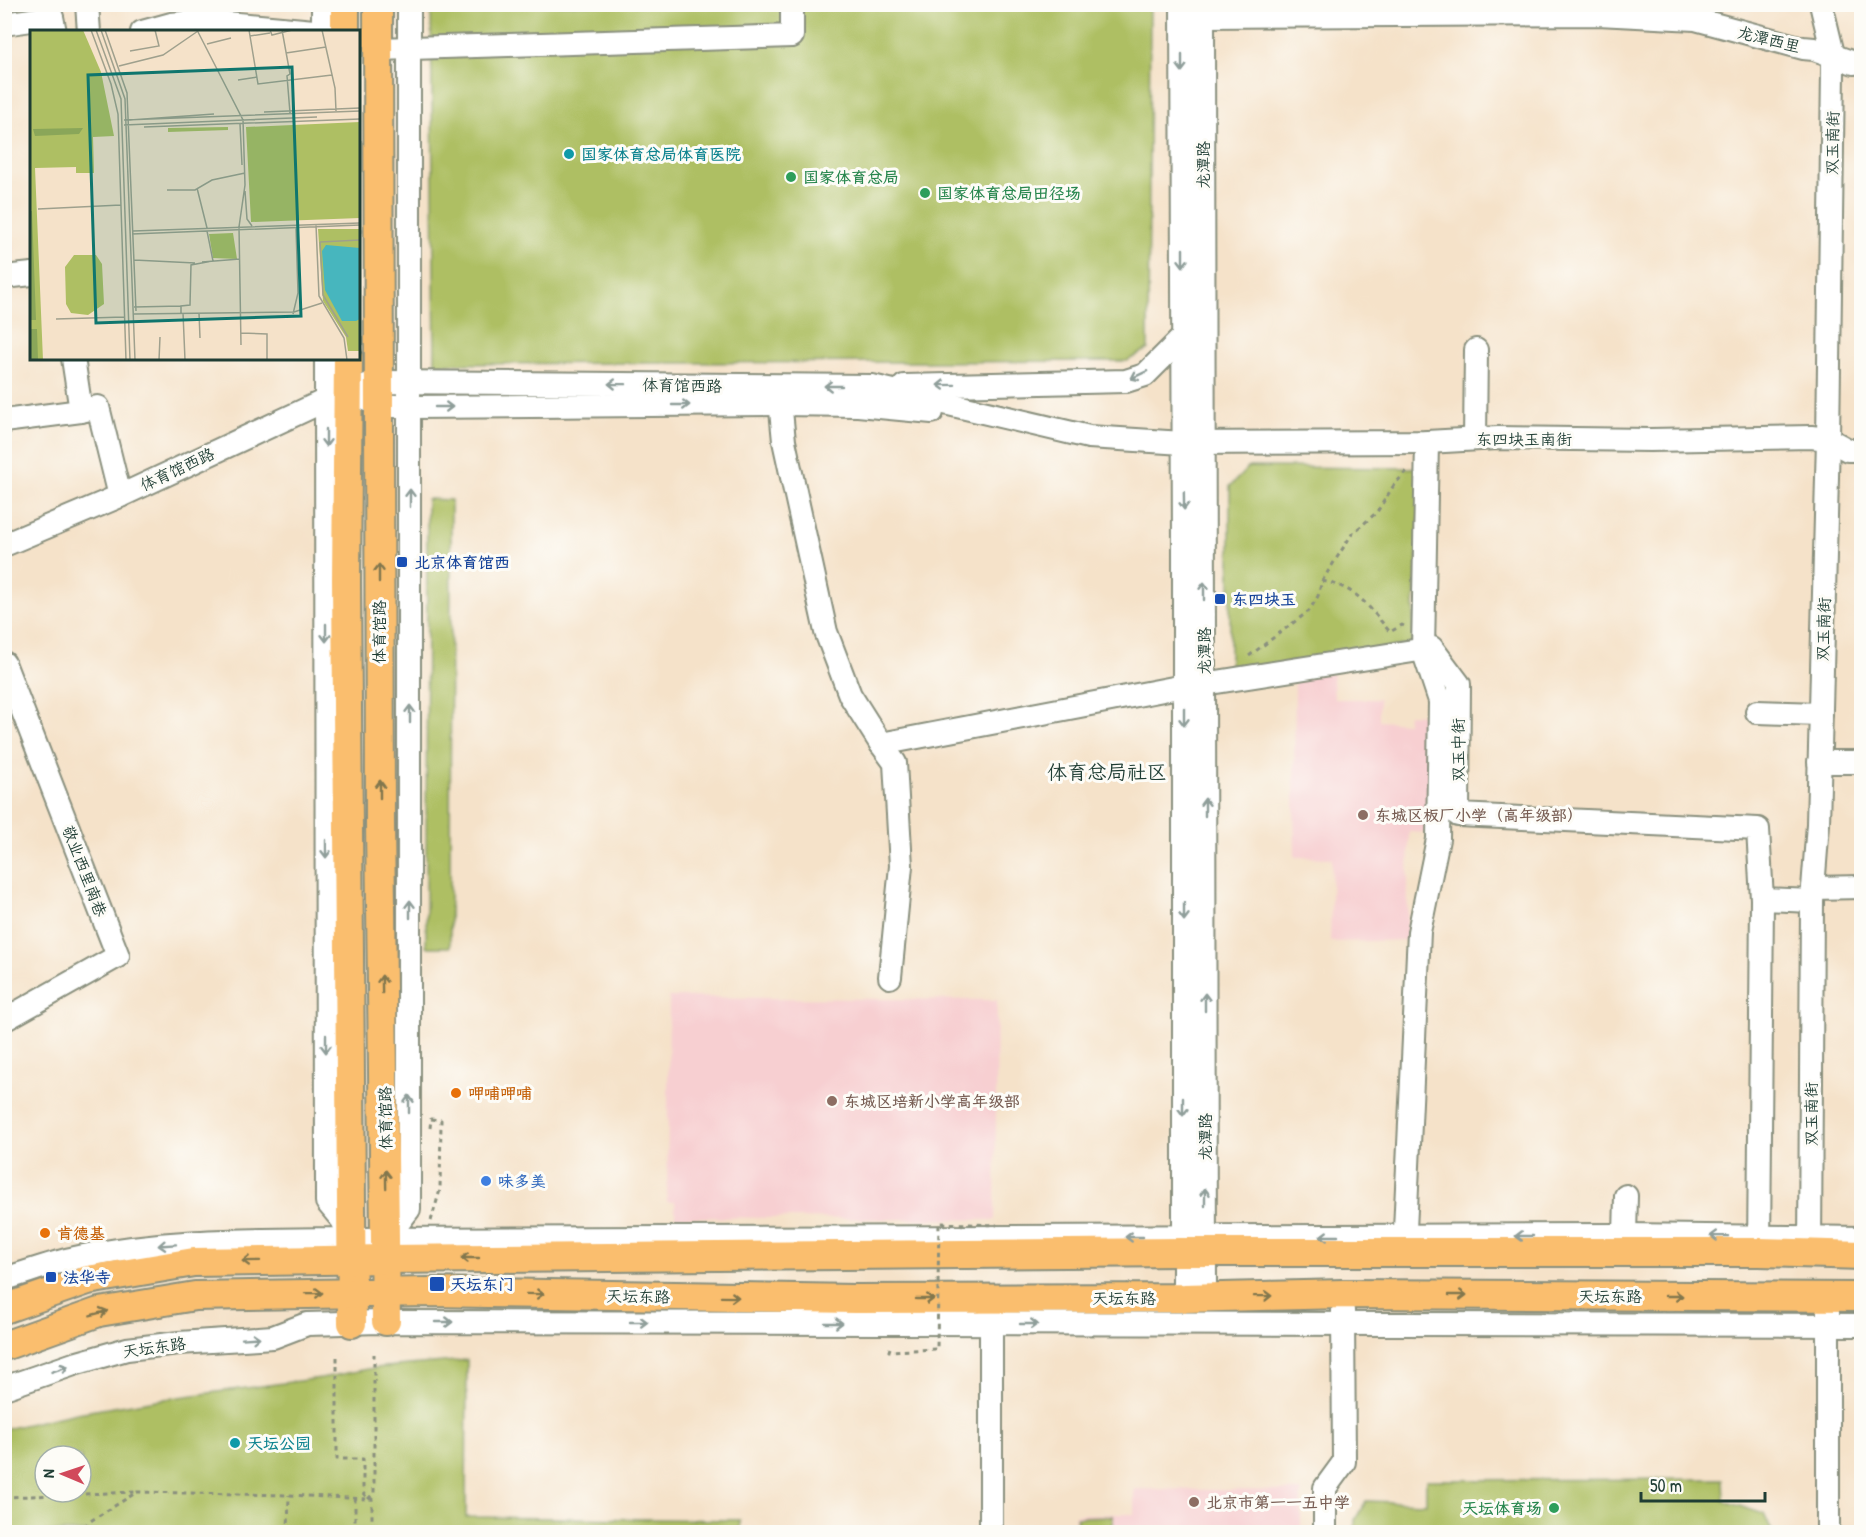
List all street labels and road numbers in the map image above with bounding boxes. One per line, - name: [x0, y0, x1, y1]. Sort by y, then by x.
- street label: 龙潭西里: [1735, 21, 1803, 57]
- street label: 双玉南街: [1820, 111, 1844, 175]
- street label: 龙潭路: [1192, 141, 1214, 189]
- street label: 体育馆西路: [642, 373, 722, 397]
- street label: 东四块玉南街: [1476, 428, 1572, 450]
- street label: 体育馆西路: [136, 442, 218, 496]
- street label: 双玉南街: [1811, 597, 1835, 661]
- street label: 体育馆路: [368, 600, 390, 664]
- street label: 龙潭路: [1193, 627, 1215, 675]
- street label: 双玉中街: [1447, 718, 1469, 782]
- street label: 敬业西里南巷: [58, 822, 112, 920]
- street label: 双玉南街: [1800, 1082, 1822, 1146]
- street label: 体育馆路: [373, 1086, 397, 1150]
- street label: 龙潭路: [1194, 1113, 1216, 1161]
- street label: 天坛东路: [606, 1284, 670, 1308]
- street label: 天坛东路: [1578, 1285, 1642, 1307]
- street label: 天坛东路: [1092, 1287, 1156, 1309]
- street label: 天坛东路: [121, 1332, 187, 1362]

